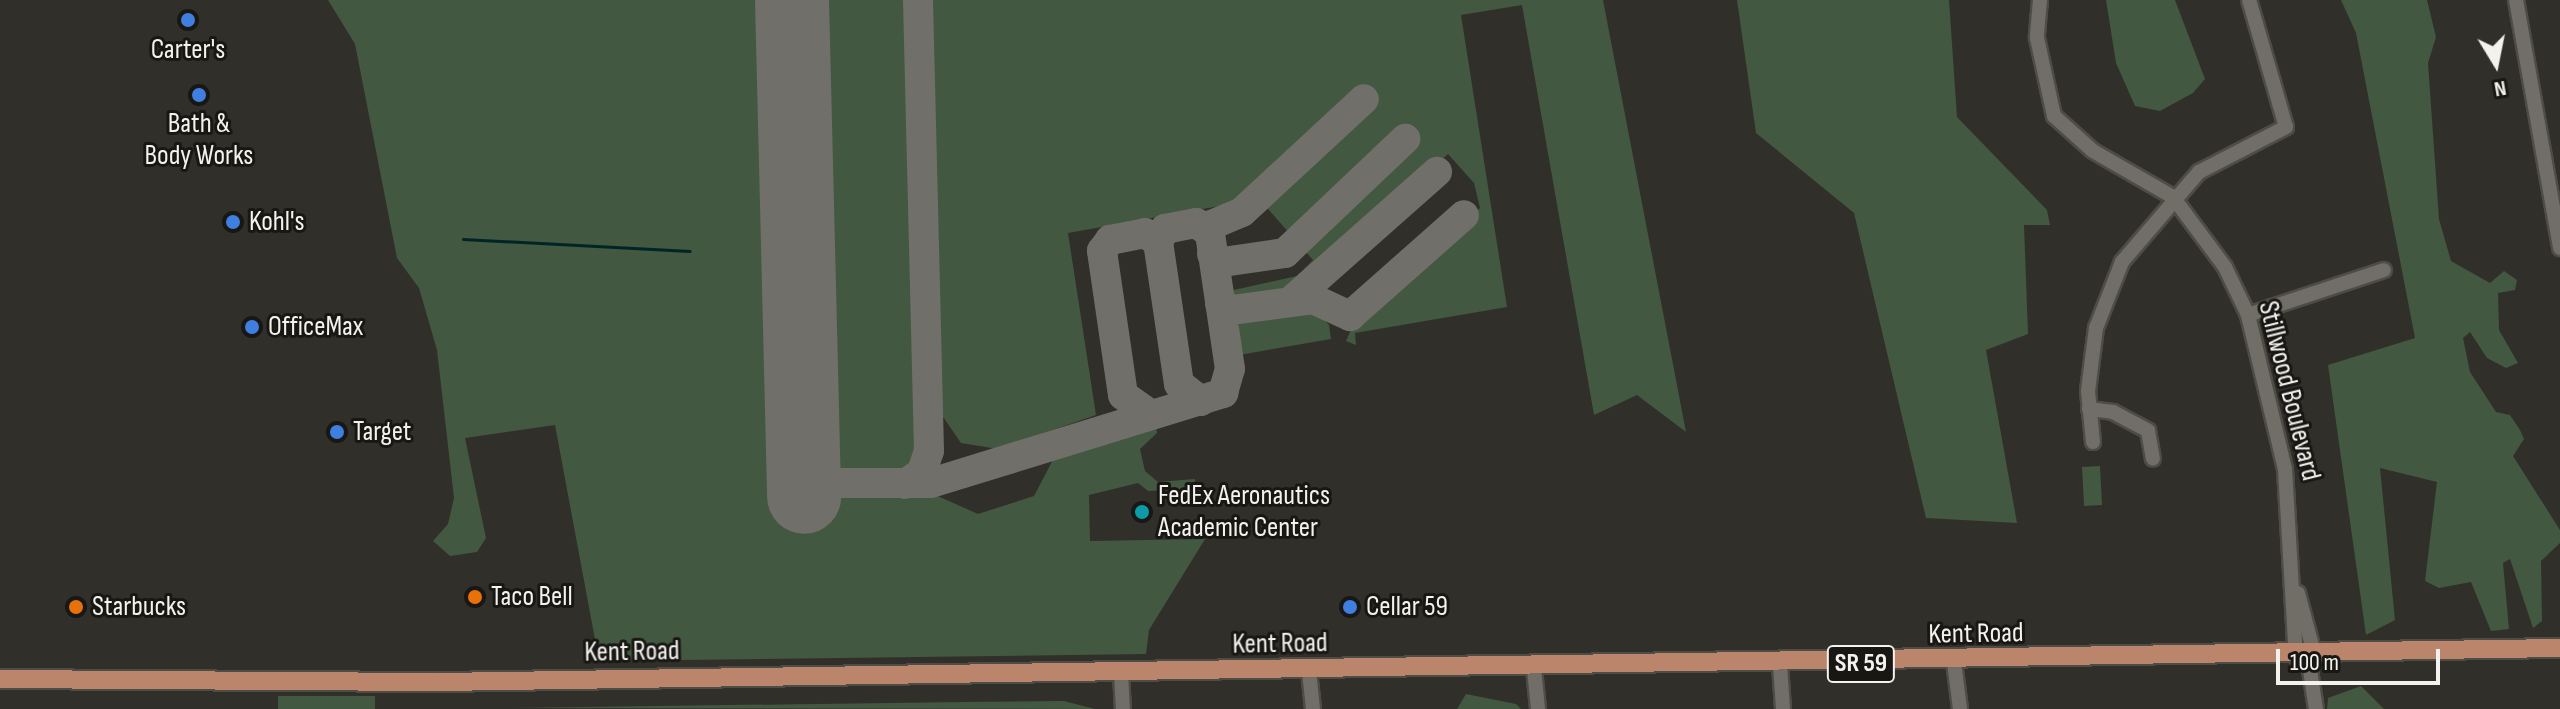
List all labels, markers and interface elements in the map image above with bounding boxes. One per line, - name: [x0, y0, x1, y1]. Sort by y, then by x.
- marker: Carter's: [179, 11, 197, 29]
- north arrow: [2456, 24, 2536, 104]
- place label: Carter's: [151, 33, 225, 67]
- text: N: [2492, 74, 2508, 102]
- marker: Bath & Body Works: [190, 86, 208, 104]
- place label: Bath & Body Works: [145, 107, 253, 173]
- place label: Kohl's: [249, 205, 304, 239]
- marker: Kohl's: [224, 213, 242, 231]
- street label: Stillwood Boulevard: [2250, 298, 2328, 484]
- place label: OfficeMax: [268, 310, 363, 344]
- marker: OfficeMax: [243, 318, 261, 336]
- place label: Target: [353, 415, 411, 449]
- marker: Target: [328, 423, 346, 441]
- place label: FedEx Aeronautics Academic Center: [1158, 479, 1330, 545]
- marker: FedEx Aeronautics Academic Center: [1133, 503, 1151, 521]
- place label: Taco Bell: [491, 580, 573, 614]
- marker: Taco Bell: [466, 588, 484, 606]
- place label: Starbucks: [92, 590, 186, 624]
- place label: Cellar 59: [1366, 590, 1448, 624]
- marker: Starbucks: [67, 598, 85, 616]
- marker: Cellar 59: [1341, 598, 1359, 616]
- street label: Kent Road: [1928, 616, 2024, 652]
- street label: Kent Road: [1232, 626, 1328, 662]
- scale bar: [2280, 633, 2444, 683]
- street label: Kent Road: [584, 634, 680, 670]
- road number: SR 59: [1825, 642, 1897, 686]
- text: 100 m: [2290, 648, 2339, 677]

